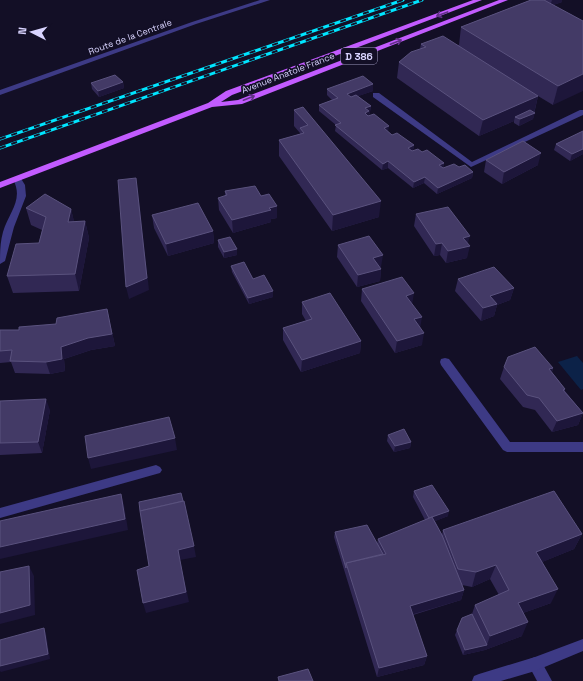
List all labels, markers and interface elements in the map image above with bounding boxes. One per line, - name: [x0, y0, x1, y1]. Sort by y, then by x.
- one-way arrow: [436, 10, 448, 18]
- north arrow: [12, 12, 52, 52]
- street label: Route de la Centrale: [87, 16, 173, 58]
- text: N: [15, 27, 29, 35]
- one-way arrow: [390, 37, 402, 45]
- road number: D 386: [341, 48, 377, 64]
- street label: Avenue Anatole France: [240, 50, 336, 96]
- one-way arrow: [242, 94, 254, 102]

